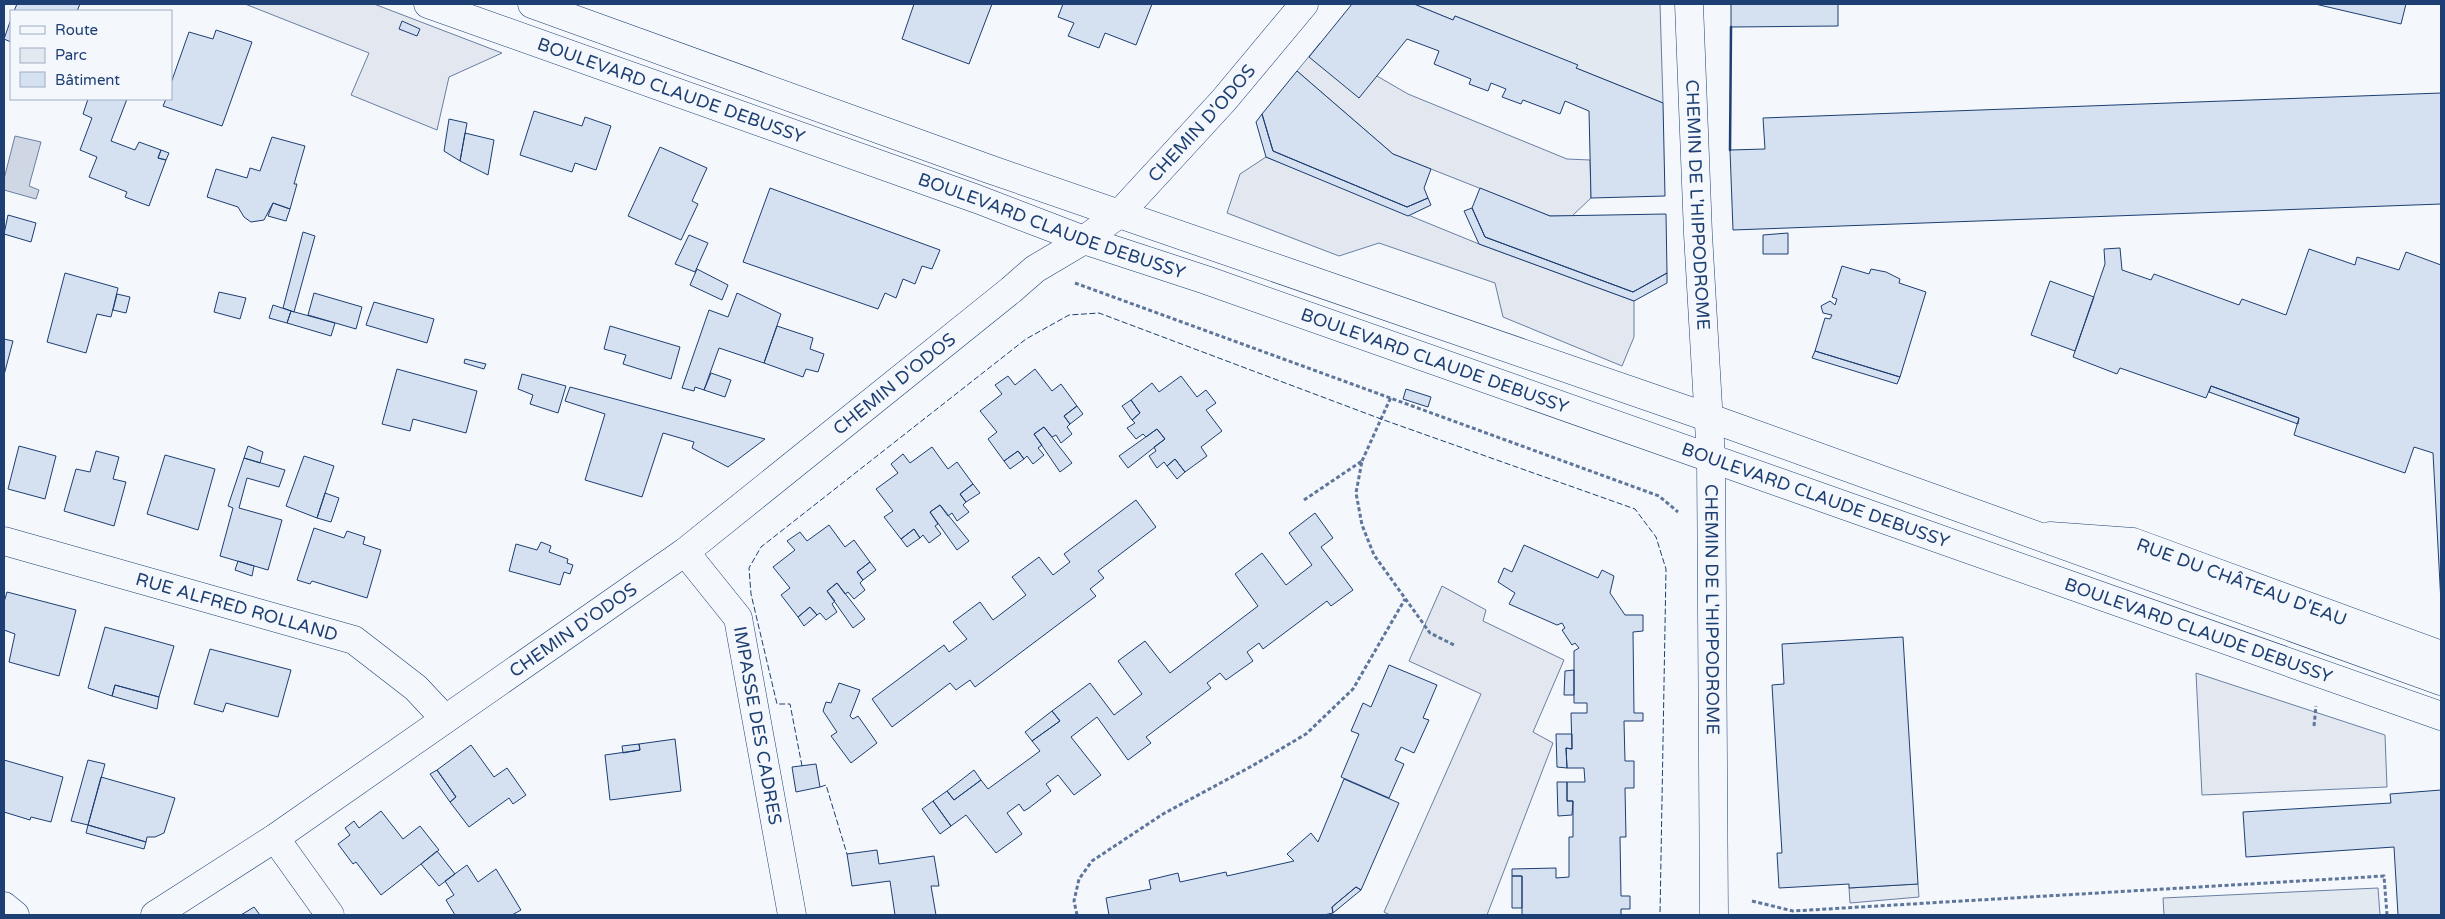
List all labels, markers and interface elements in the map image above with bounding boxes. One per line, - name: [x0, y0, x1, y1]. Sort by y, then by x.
- legend: [10, 10, 172, 100]
- text: Route: [55, 21, 98, 39]
- street label: BOULEVARD CLAUDE DEBUSSY: [534, 33, 808, 148]
- text: Parc: [55, 46, 87, 64]
- street label: CHEMIN D'ODOS: [1143, 60, 1260, 187]
- text: Bâtiment: [55, 71, 120, 89]
- street label: CHEMIN DE L'HIPPODROME: [1681, 79, 1715, 331]
- street label: BOULEVARD CLAUDE DEBUSSY: [915, 168, 1189, 284]
- street label: BOULEVARD CLAUDE DEBUSSY: [1298, 303, 1572, 418]
- street label: CHEMIN D'ODOS: [829, 328, 960, 440]
- street label: BOULEVARD CLAUDE DEBUSSY: [1679, 438, 1953, 553]
- street label: CHEMIN DE L'HIPPODROME: [1700, 484, 1724, 735]
- street label: RUE DU CHÂTEAU D'EAU: [2133, 533, 2350, 631]
- street label: RUE ALFRED ROLLAND: [133, 568, 341, 646]
- street label: BOULEVARD CLAUDE DEBUSSY: [2062, 573, 2336, 688]
- street label: CHEMIN D'ODOS: [505, 578, 641, 682]
- street label: IMPASSE DES CADRES: [729, 625, 786, 827]

